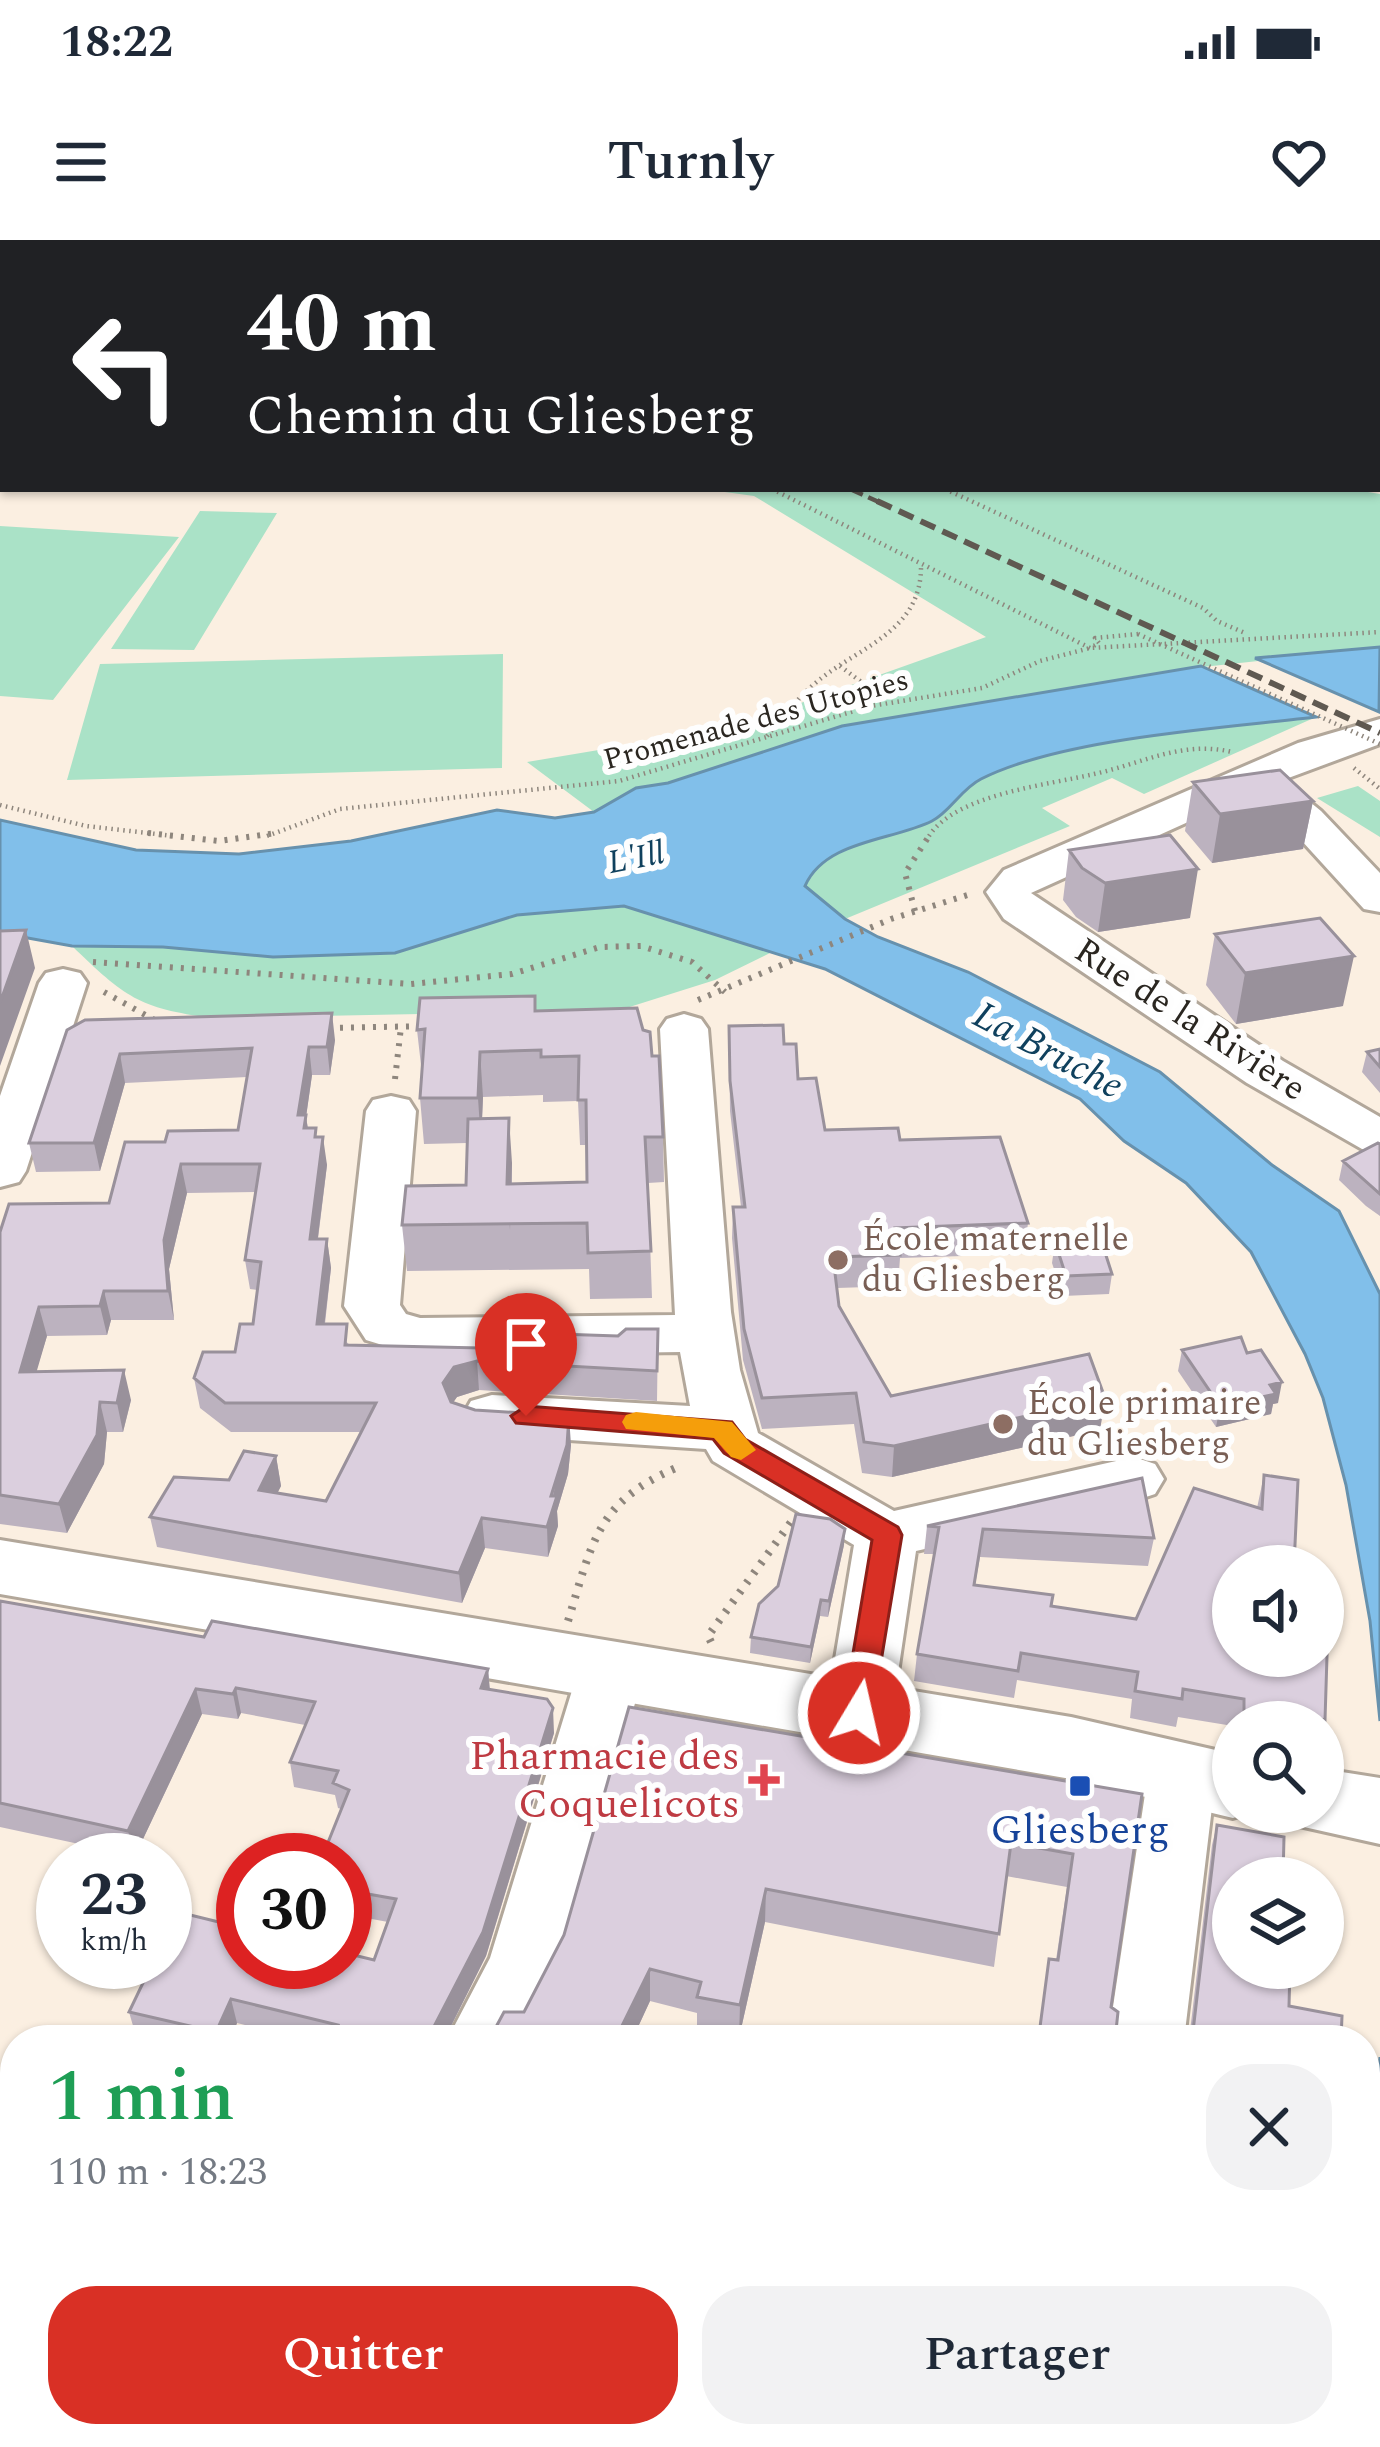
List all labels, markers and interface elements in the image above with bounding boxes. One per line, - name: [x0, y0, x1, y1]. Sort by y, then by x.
- text: 18:22: [60, 8, 173, 77]
- text: Turnly: [607, 121, 773, 203]
- icon: menu: [48, 129, 114, 195]
- icon: heart: [1266, 129, 1332, 195]
- text: 40 m: [246, 261, 437, 389]
- icon: left: [48, 288, 204, 444]
- text: Chemin du Gliesberg: [246, 376, 756, 458]
- street label: Promenade des Utopies: [598, 657, 914, 783]
- water label: L'Ill: [603, 828, 669, 888]
- street label: Rue de la Rivière: [1063, 924, 1317, 1116]
- water label: La Bruche: [962, 987, 1134, 1115]
- place label: École maternelle du Gliesberg: [862, 1212, 1129, 1308]
- marker: École maternelle du Gliesberg: [825, 1247, 851, 1273]
- pin: [475, 1293, 577, 1416]
- icon: arrive: [493, 1311, 559, 1377]
- place label: École primaire du Gliesberg: [1027, 1376, 1262, 1472]
- marker: École primaire du Gliesberg: [990, 1411, 1016, 1437]
- map controls: [1212, 1545, 1344, 1989]
- button: sound: [1212, 1545, 1344, 1677]
- position arrow: [796, 1650, 922, 1776]
- button: search: [1212, 1701, 1344, 1833]
- place label: Pharmacie des Coquelicots: [469, 1725, 740, 1836]
- marker: Pharmacie des Coquelicots: [751, 1767, 777, 1793]
- marker: Gliesberg: [1067, 1773, 1093, 1799]
- place label: Gliesberg: [990, 1799, 1170, 1862]
- speed limit sign: 30: [216, 1833, 372, 1989]
- text: 23: [80, 1850, 148, 1942]
- button: layers: [1212, 1857, 1344, 1989]
- text: km/h: [80, 1918, 148, 1964]
- text: 1 min: [48, 2043, 235, 2152]
- button: close: [1206, 2064, 1332, 2190]
- text: 110 m · 18:23: [48, 2143, 267, 2202]
- button: Quitter: [48, 2286, 678, 2424]
- button: Partager: [702, 2286, 1332, 2424]

